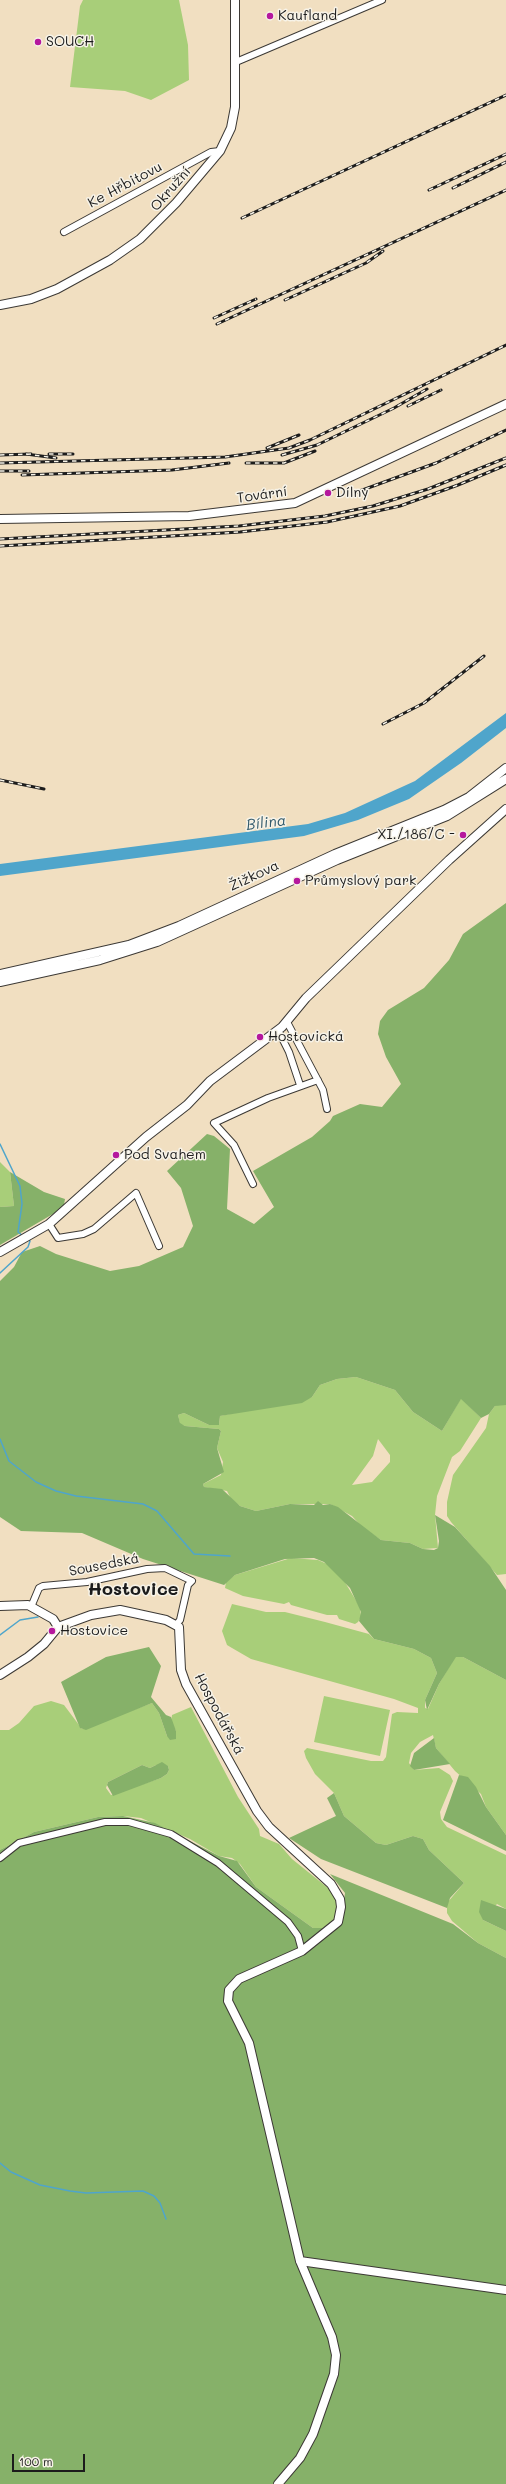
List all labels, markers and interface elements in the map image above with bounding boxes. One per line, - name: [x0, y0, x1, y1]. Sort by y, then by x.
- place label: Kaufland: [278, 8, 337, 24]
- marker: Kaufland: [265, 11, 275, 21]
- place label: SOUCH: [46, 34, 94, 50]
- marker: SOUCH: [33, 37, 43, 47]
- street label: Ke Hřbitovu: [85, 158, 165, 212]
- street label: Okružní: [147, 163, 195, 215]
- street label: Tovární: [236, 483, 288, 507]
- place label: Dílny: [336, 485, 369, 501]
- marker: Dílny: [323, 488, 333, 498]
- water label: Bílina: [245, 812, 287, 834]
- place label: XI./186/C -: [377, 827, 455, 843]
- marker: XI./186/C -: [458, 830, 468, 840]
- street label: Žižkova: [226, 857, 282, 895]
- place label: Průmyslový park: [305, 873, 416, 889]
- marker: Průmyslový park: [292, 876, 302, 886]
- place label: Hostovická: [268, 1029, 344, 1045]
- marker: Hostovická: [255, 1032, 265, 1042]
- place label: Pod Svahem: [124, 1147, 206, 1163]
- marker: Pod Svahem: [111, 1150, 121, 1160]
- street label: Sousedská: [67, 1550, 141, 1580]
- district label: Hostovice: [88, 1578, 178, 1600]
- place label: Hostovice: [60, 1623, 128, 1639]
- marker: Hostovice: [47, 1626, 57, 1636]
- street label: Hospodářská: [191, 1670, 247, 1758]
- scale bar: [14, 2446, 87, 2472]
- text: 100 m: [19, 2453, 53, 2469]

